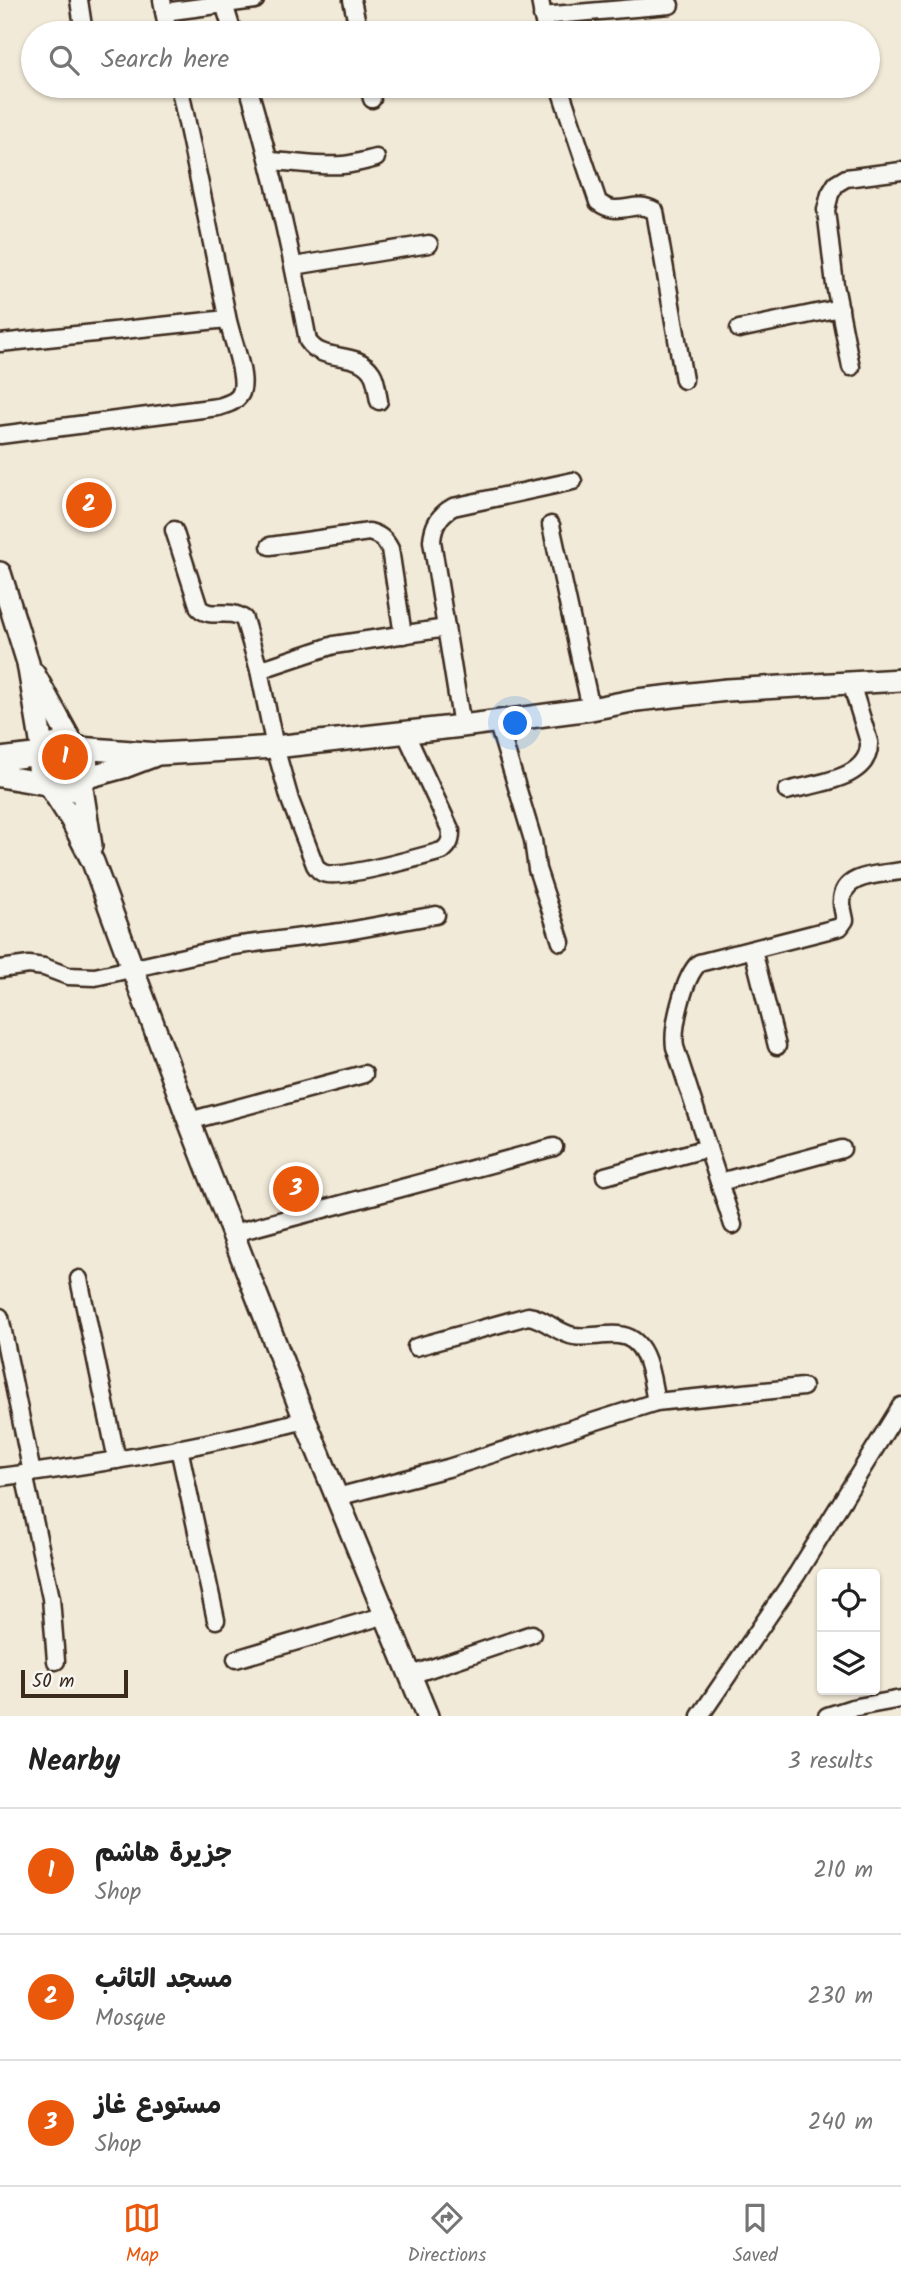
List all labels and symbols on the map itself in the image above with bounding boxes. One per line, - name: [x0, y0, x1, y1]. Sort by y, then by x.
- pin: 2: [66, 479, 112, 531]
- your location: [498, 706, 532, 740]
- pin: 1: [42, 731, 88, 783]
- pin: 3: [273, 1163, 319, 1215]
- scale bar: [21, 1667, 128, 1699]

